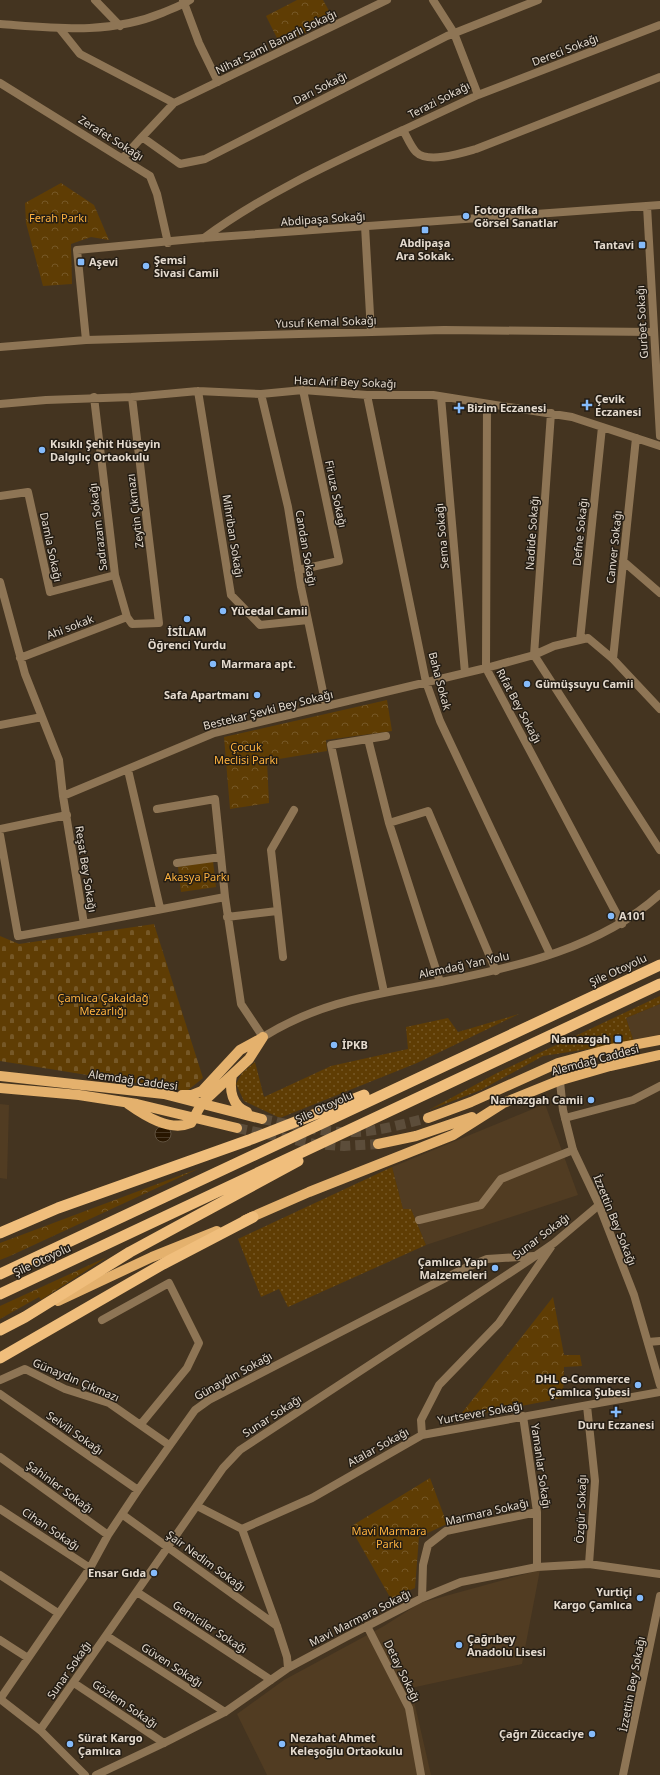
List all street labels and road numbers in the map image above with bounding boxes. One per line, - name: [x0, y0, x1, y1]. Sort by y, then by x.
- street label: Nihat Sami Banarlı Sokağı: [213, 6, 339, 77]
- street label: Dereci Sokağı: [529, 30, 600, 69]
- street label: Darı Sokağı: [290, 68, 349, 108]
- street label: Terazi Sokağı: [405, 78, 472, 122]
- street label: Zerafet Sokağı: [76, 112, 147, 164]
- street label: Abdipaşa Sokağı: [280, 208, 366, 229]
- street label: Gurbet Sokağı: [632, 285, 651, 359]
- street label: Yusuf Kemal Sokağı: [275, 312, 377, 331]
- street label: Hacı Arif Bey Sokağı: [294, 372, 396, 391]
- street label: Firuze Sokağı: [322, 459, 351, 529]
- street label: Zeytin Çıkmazı: [123, 473, 146, 549]
- street label: Sadrazam Sokağı: [85, 482, 110, 572]
- street label: Mihriban Sokağı: [220, 493, 247, 579]
- street label: Nadide Sokağı: [521, 495, 542, 571]
- street label: Defne Sokağı: [568, 497, 591, 567]
- street label: Sema Sokağı: [431, 503, 452, 570]
- street label: Candan Sokağı: [292, 509, 321, 587]
- street label: Canver Sokağı: [602, 510, 625, 584]
- street label: Damla Sokağı: [37, 511, 66, 583]
- street label: Ahi sokak: [44, 611, 96, 642]
- street label: Baha Sokak: [426, 650, 455, 712]
- street label: Rıfat Bey Sokağı: [493, 666, 545, 746]
- street label: Bestekar Şevki Bey Sokağı: [201, 686, 334, 733]
- street label: Reşat Bey Sokağı: [72, 825, 101, 913]
- street label: Alemdağ Yan Yolu: [417, 948, 511, 981]
- street label: Şile Otoyolu: [587, 950, 649, 989]
- street label: Alemdağ Caddesi: [550, 1041, 640, 1078]
- street label: Alemdağ Caddesi: [88, 1066, 179, 1093]
- street label: Şile Otoyolu: [293, 1087, 355, 1126]
- street label: İzzettin Bey Sokağı: [590, 1172, 641, 1267]
- street label: Sunar Sokağı: [509, 1209, 572, 1262]
- street label: Şile Otoyolu: [11, 1240, 73, 1279]
- street label: Günaydın Sokağı: [191, 1348, 274, 1403]
- street label: Günaydın Çıkmazı: [31, 1355, 122, 1405]
- street label: Sunar Sokağı: [239, 1391, 304, 1440]
- street label: Yurtsever Sokağı: [436, 1398, 524, 1427]
- street label: Selvili Sokağı: [44, 1407, 107, 1458]
- street label: Yamanlar Sokağı: [528, 1422, 555, 1509]
- street label: Atalar Sokağı: [344, 1424, 411, 1470]
- street label: Şahinler Sokağı: [24, 1457, 97, 1516]
- street label: Özgür Sokağı: [572, 1474, 589, 1544]
- street label: Marmara Sokağı: [444, 1495, 530, 1528]
- street label: Cihan Sokağı: [19, 1504, 83, 1553]
- street label: Şair Nedim Sokağı: [164, 1527, 249, 1594]
- street label: Mavi Marmara Sokağı: [306, 1585, 413, 1650]
- street label: Gemiciler Sokağı: [170, 1597, 251, 1656]
- street label: İzzettin Bey Sokağı: [615, 1635, 648, 1733]
- street label: Detay Sokağı: [381, 1637, 424, 1704]
- street label: Sunar Sokağı: [43, 1638, 94, 1702]
- street label: Güven Sokağı: [139, 1639, 206, 1690]
- street label: Gözlem Sokağı: [89, 1676, 161, 1731]

